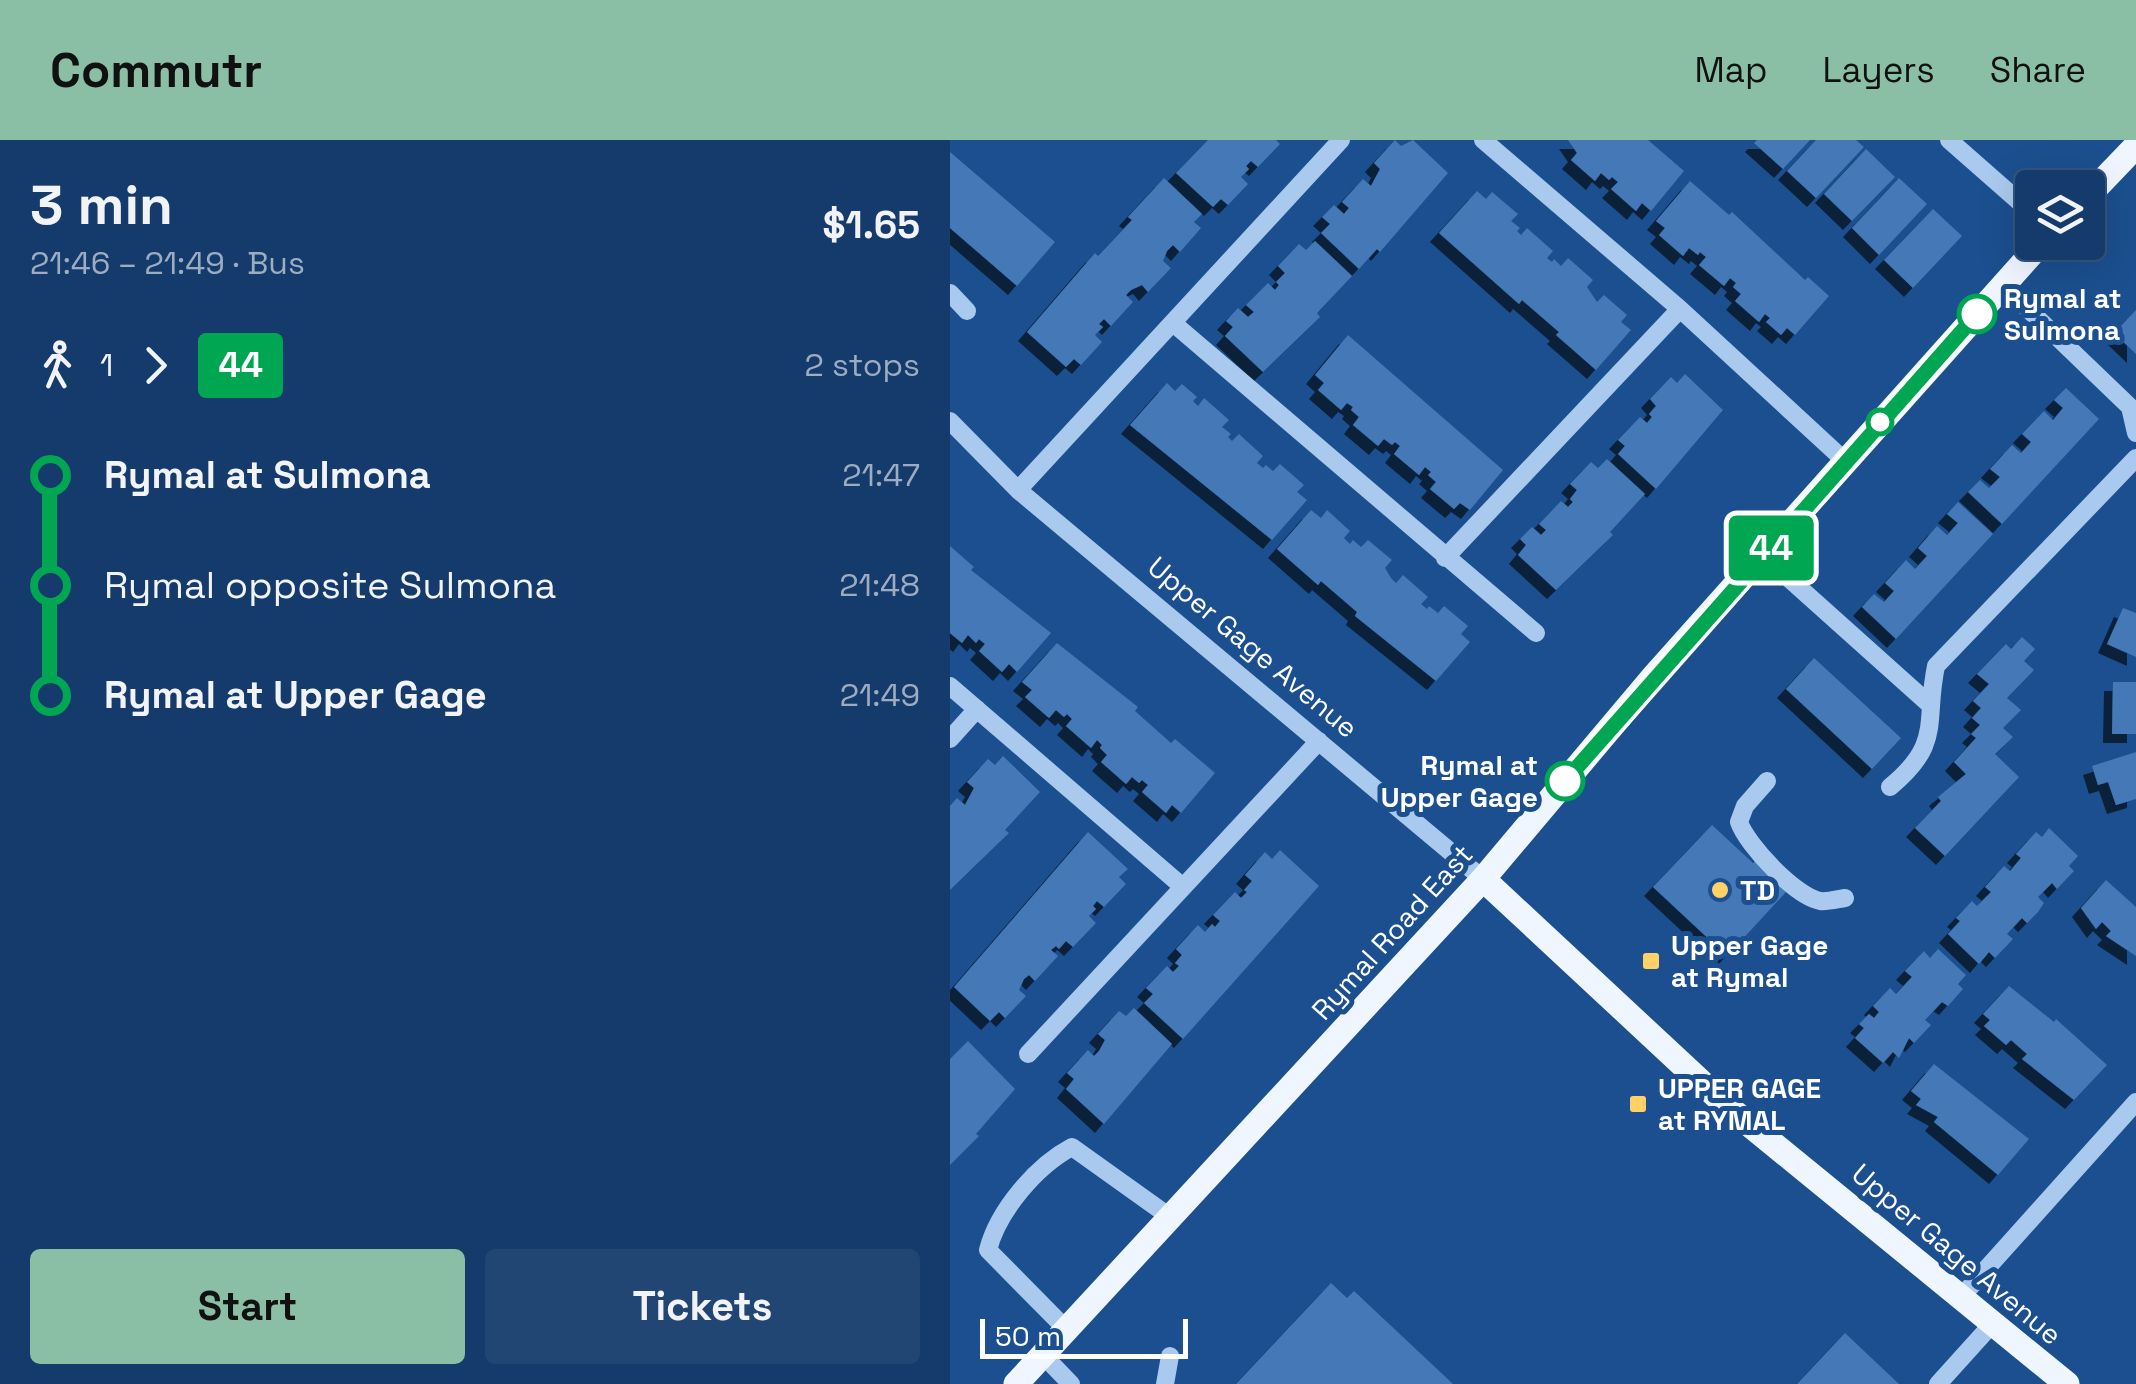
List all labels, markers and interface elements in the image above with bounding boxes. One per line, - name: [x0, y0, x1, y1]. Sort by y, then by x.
- text: Commutr: [50, 40, 262, 101]
- text: Map: [1694, 48, 1767, 92]
- text: Layers: [1822, 48, 1935, 92]
- text: Share: [1990, 48, 2086, 92]
- text: 3 min: [30, 170, 173, 240]
- map controls: [2015, 170, 2105, 260]
- button: layers: [2015, 170, 2105, 260]
- text: $1.65: [823, 201, 920, 249]
- text: 21:46 – 21:49 · Bus: [30, 243, 305, 283]
- place label: Rymal at Sulmona: [2004, 280, 2122, 348]
- marker: Rymal at Sulmona: [1958, 295, 1996, 333]
- icon: walk: [30, 338, 85, 393]
- icon: forward: [128, 338, 183, 393]
- text: 44: [218, 343, 263, 387]
- text: 1: [100, 345, 113, 385]
- text: 2 stops: [805, 345, 920, 385]
- unlabelled marker: [1867, 409, 1893, 435]
- text: Rymal at Sulmona: [104, 451, 431, 499]
- text: 21:47: [842, 455, 920, 495]
- line badge: 44: [1726, 516, 1816, 580]
- text: 44: [1749, 526, 1793, 570]
- street label: Upper Gage Avenue: [1140, 549, 1366, 745]
- text: Rymal opposite Sulmona: [104, 561, 556, 609]
- text: 21:48: [839, 565, 920, 605]
- text: Rymal at Upper Gage: [104, 671, 487, 719]
- text: 21:49: [840, 675, 920, 715]
- place label: Rymal at Upper Gage: [1381, 747, 1538, 815]
- marker: Rymal at Upper Gage: [1546, 762, 1584, 800]
- street label: Rymal Road East: [1304, 837, 1480, 1027]
- place label: TD: [1740, 872, 1775, 908]
- marker: TD: [1709, 879, 1731, 901]
- place label: Upper Gage at Rymal: [1671, 927, 1828, 995]
- marker: Upper Gage at Rymal: [1640, 950, 1662, 972]
- place label: UPPER GAGE at RYMAL: [1658, 1070, 1821, 1138]
- marker: UPPER GAGE at RYMAL: [1627, 1093, 1649, 1115]
- street label: Upper Gage Avenue: [1844, 1156, 2070, 1352]
- button: Start: [30, 1249, 465, 1364]
- button: Tickets: [485, 1249, 920, 1364]
- scale bar: [980, 1314, 1188, 1358]
- text: 50 m: [995, 1318, 1061, 1354]

